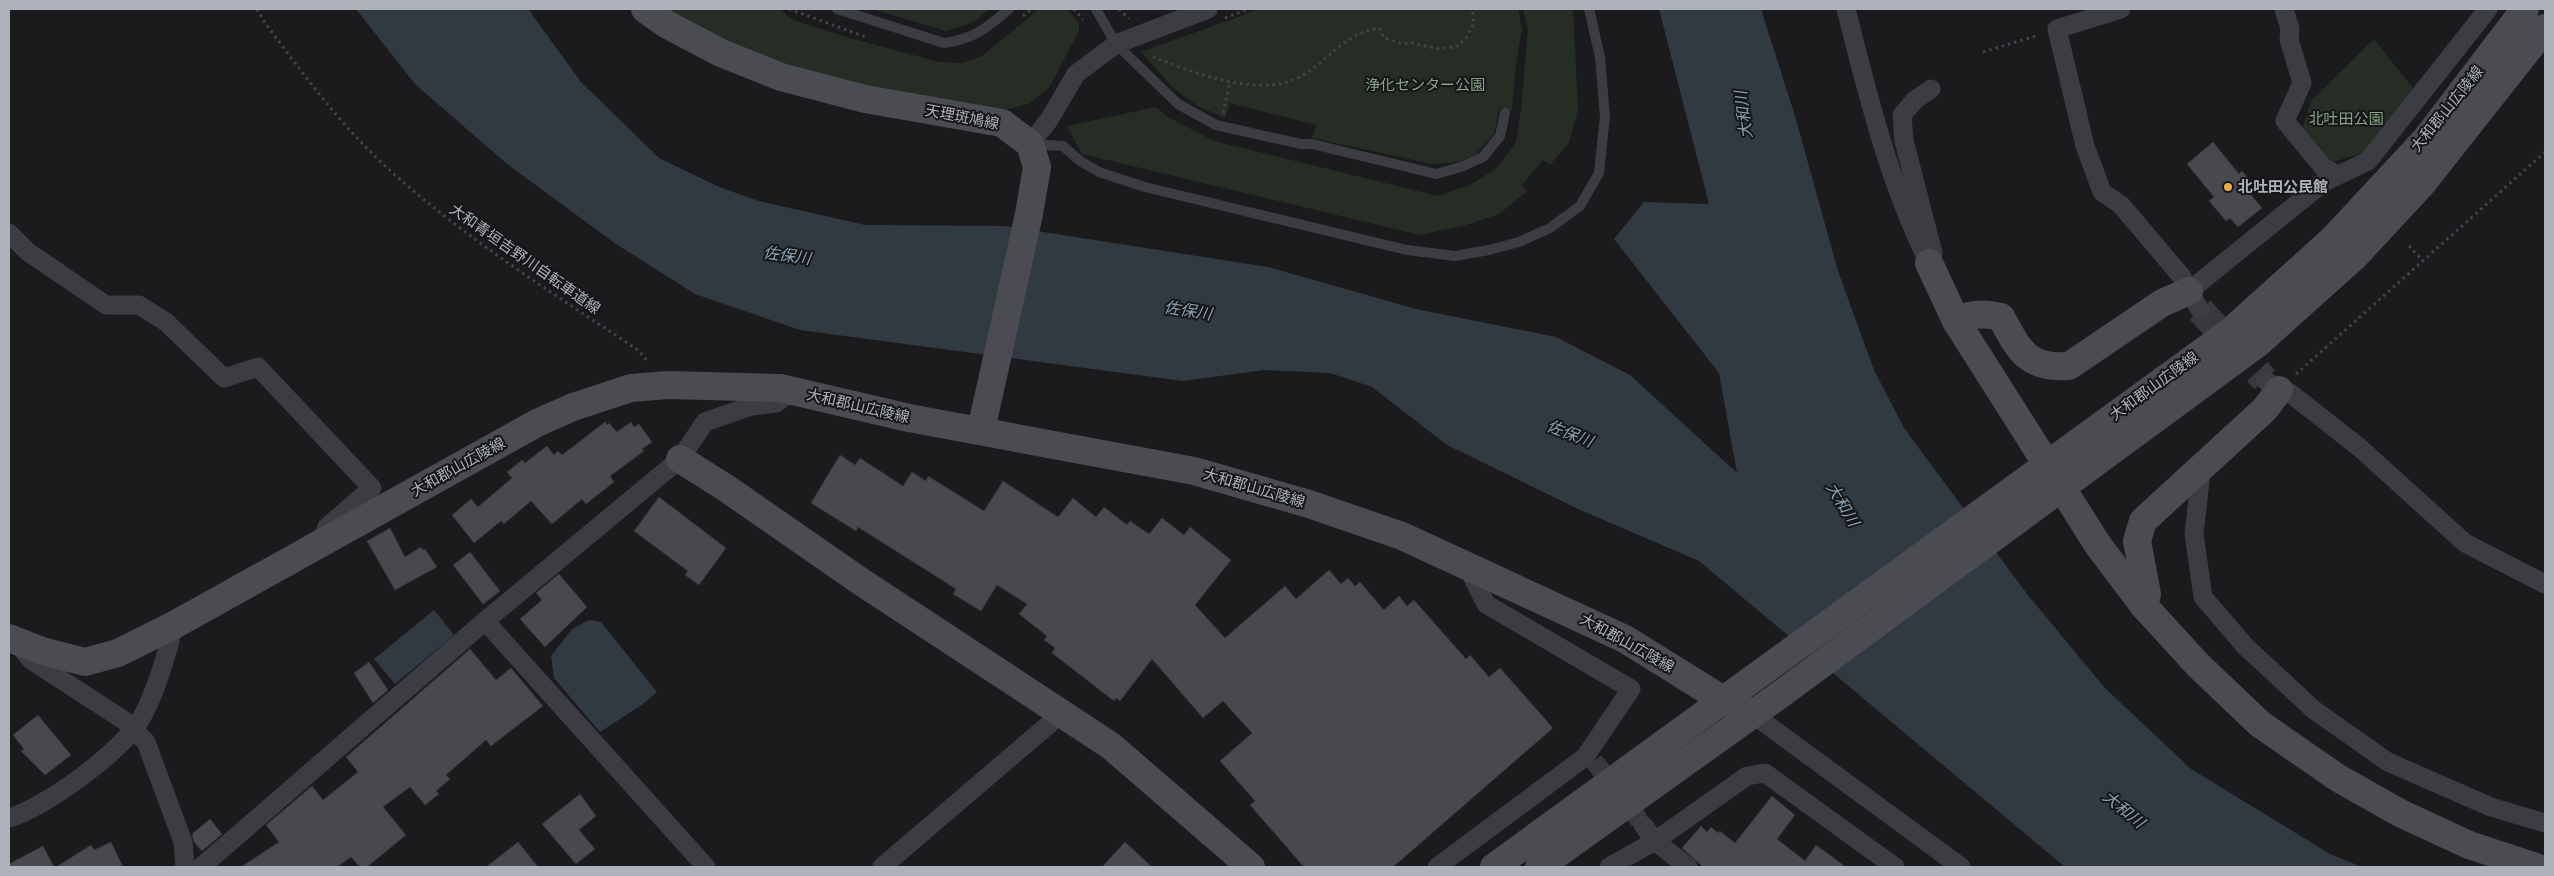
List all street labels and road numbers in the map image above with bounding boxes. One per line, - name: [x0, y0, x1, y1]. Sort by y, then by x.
- street label: 大和郡山広陵線: [2406, 62, 2487, 155]
- street label: 天理斑鳩線: [923, 100, 1001, 133]
- street label: 大和青垣吉野川自転車道線: [446, 199, 604, 318]
- street label: 大和郡山広陵線: [2106, 347, 2202, 424]
- street label: 大和郡山広陵線: [805, 384, 911, 427]
- street label: 大和郡山広陵線: [407, 433, 508, 500]
- street label: 大和郡山広陵線: [1201, 464, 1307, 511]
- street label: 大和郡山広陵線: [1577, 609, 1678, 676]

